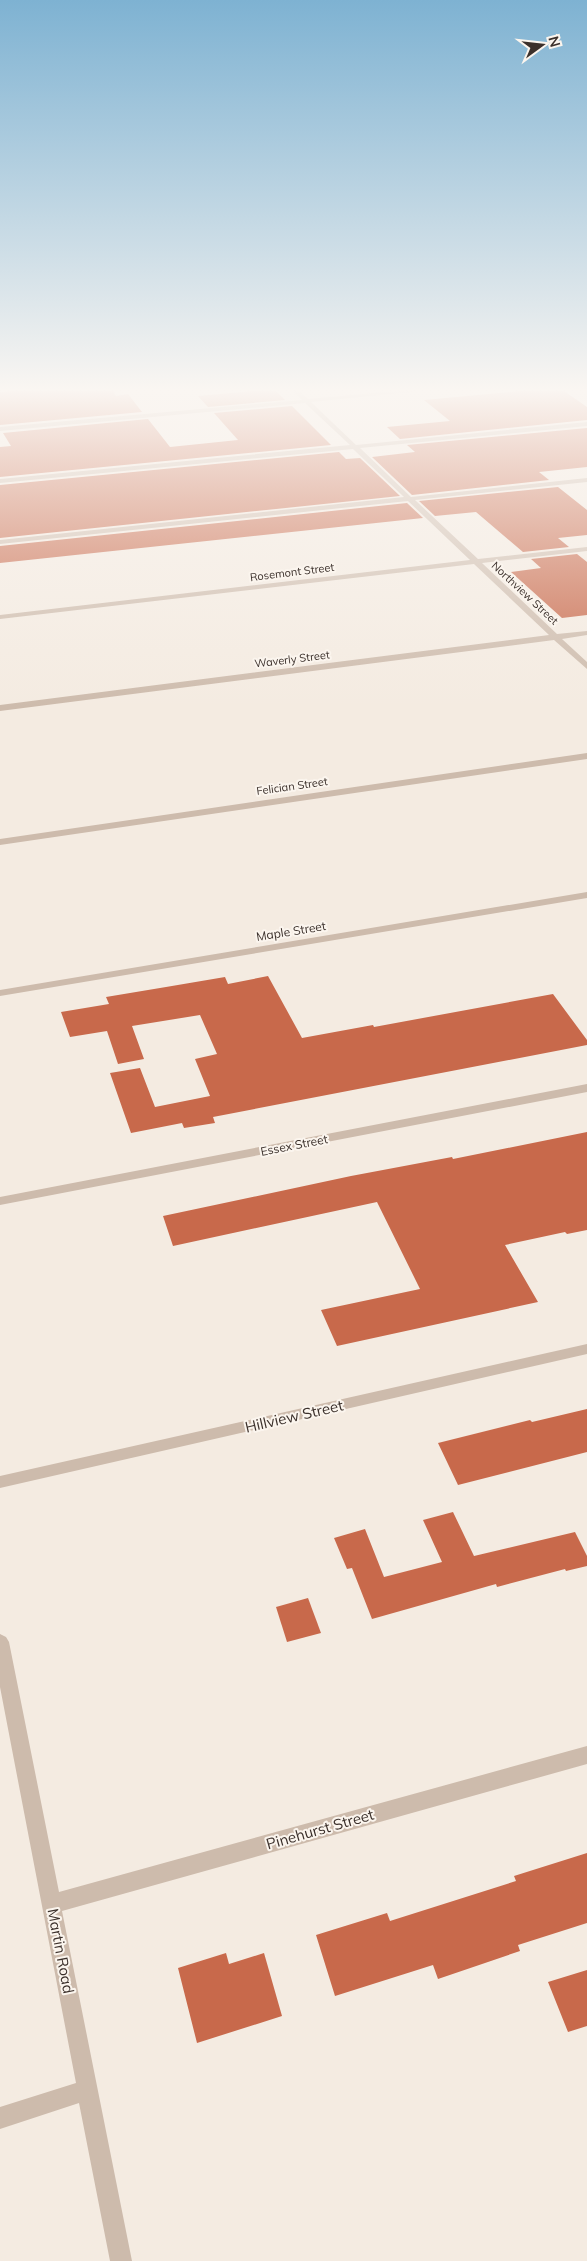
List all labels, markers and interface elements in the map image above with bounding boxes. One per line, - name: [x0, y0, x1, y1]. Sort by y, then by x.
- north arrow: [517, 20, 567, 70]
- text: N: [544, 34, 565, 49]
- street label: Northview Street: [489, 558, 561, 628]
- street label: Rosemont Street: [249, 560, 335, 584]
- street label: Waverly Street: [254, 647, 331, 671]
- street label: Felician Street: [256, 774, 329, 798]
- street label: Maple Street: [255, 918, 327, 944]
- street label: Essex Street: [259, 1131, 329, 1159]
- street label: Hillview Street: [243, 1395, 345, 1437]
- street label: Pinehurst Street: [264, 1805, 376, 1853]
- street label: Martin Road: [43, 1907, 79, 1995]

